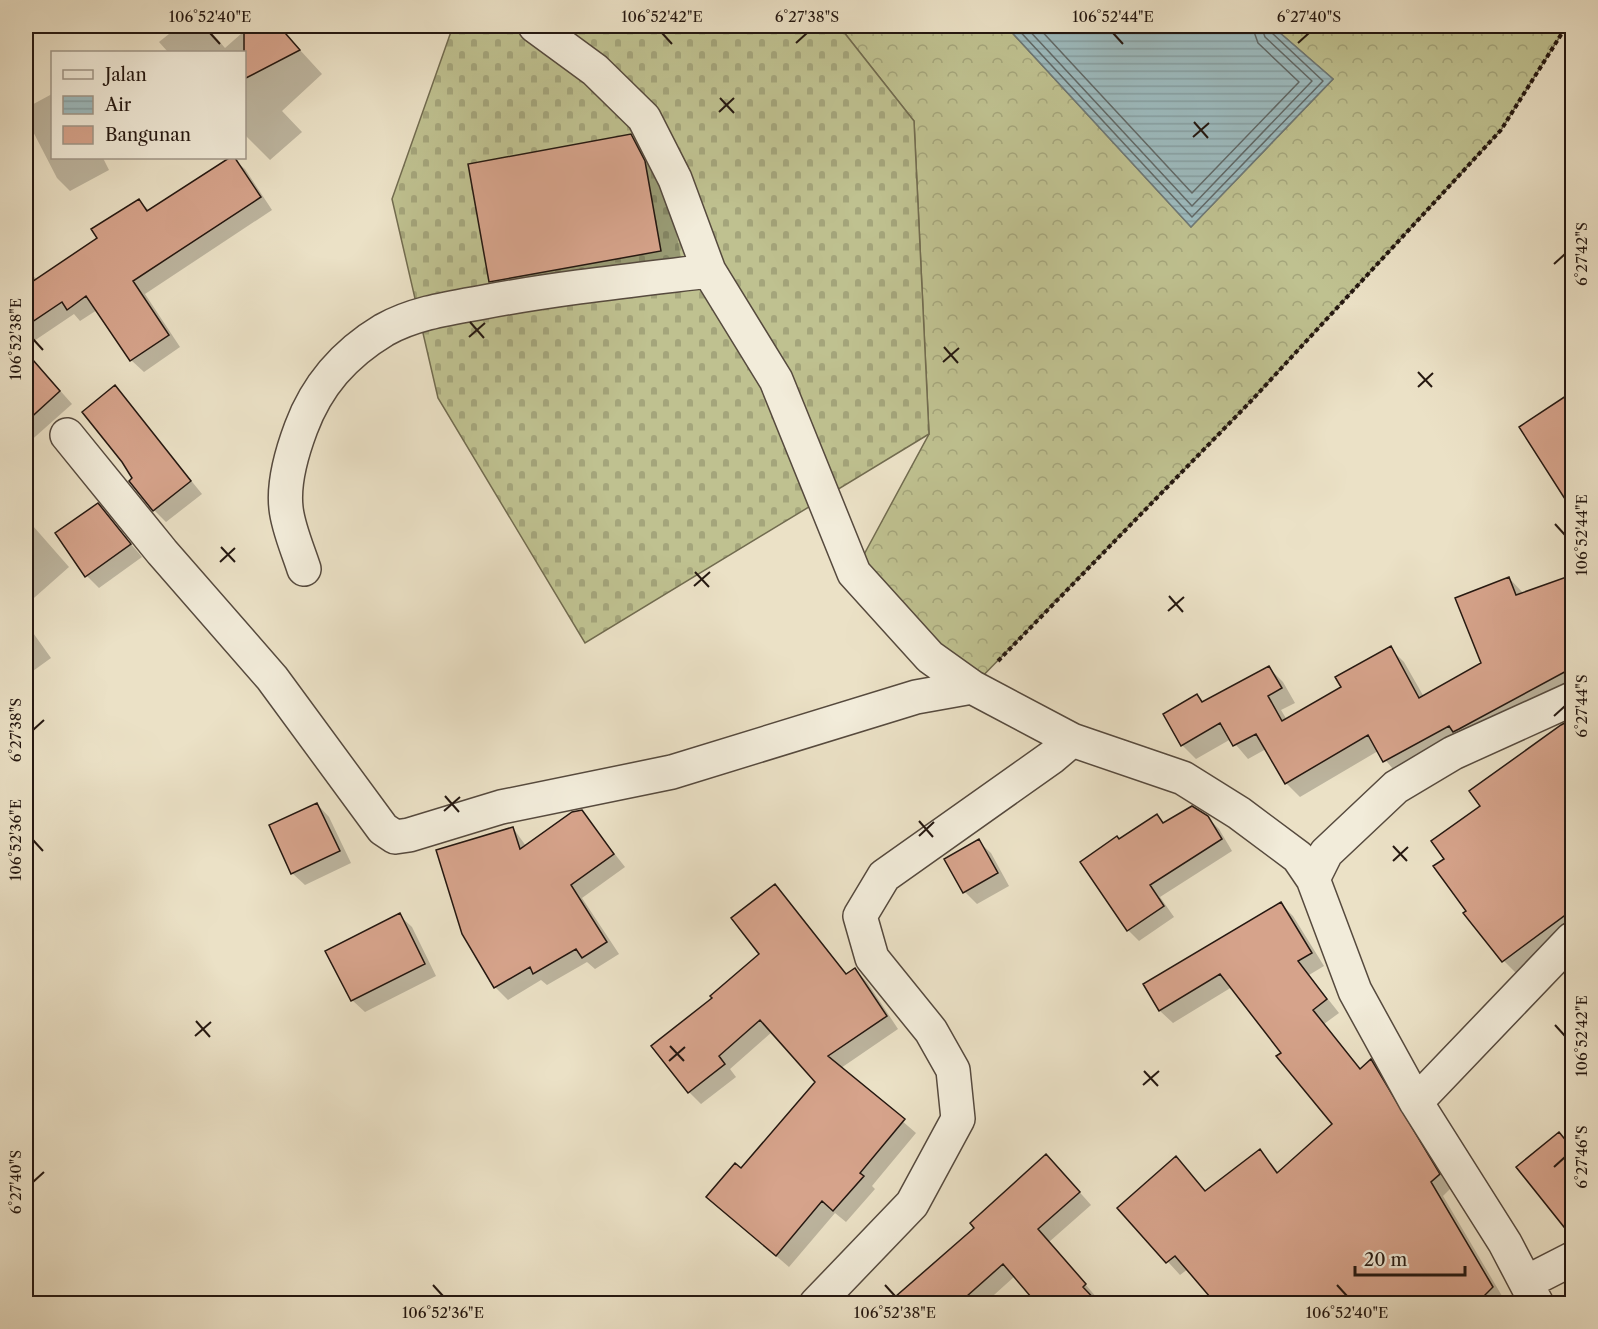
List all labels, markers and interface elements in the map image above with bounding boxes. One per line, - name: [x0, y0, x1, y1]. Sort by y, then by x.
- text: 106°52'40"E: [169, 7, 251, 26]
- text: 106°52'42"E: [621, 7, 703, 26]
- text: 6°27'38"S: [775, 7, 839, 26]
- text: 106°52'44"E: [1072, 7, 1154, 26]
- text: 6°27'40"S: [1277, 7, 1341, 26]
- legend: [51, 51, 246, 159]
- text: Jalan: [102, 64, 147, 86]
- text: Air: [104, 94, 132, 116]
- text: Bangunan: [105, 124, 191, 146]
- text: 6°27'42"S: [1572, 222, 1591, 286]
- text: 106°52'38"E: [6, 298, 25, 380]
- text: 106°52'44"E: [1572, 494, 1591, 576]
- text: 6°27'44"S: [1572, 674, 1591, 738]
- text: 6°27'38"S: [6, 698, 25, 762]
- text: 106°52'36"E: [6, 799, 25, 881]
- text: 106°52'42"E: [1572, 995, 1591, 1077]
- text: 6°27'46"S: [1572, 1125, 1591, 1189]
- text: 6°27'40"S: [6, 1150, 25, 1214]
- scale bar: [1355, 1239, 1464, 1277]
- text: 20 m: [1364, 1249, 1408, 1271]
- text: 106°52'36"E: [402, 1303, 484, 1322]
- text: 106°52'38"E: [854, 1303, 936, 1322]
- text: 106°52'40"E: [1306, 1303, 1388, 1322]

